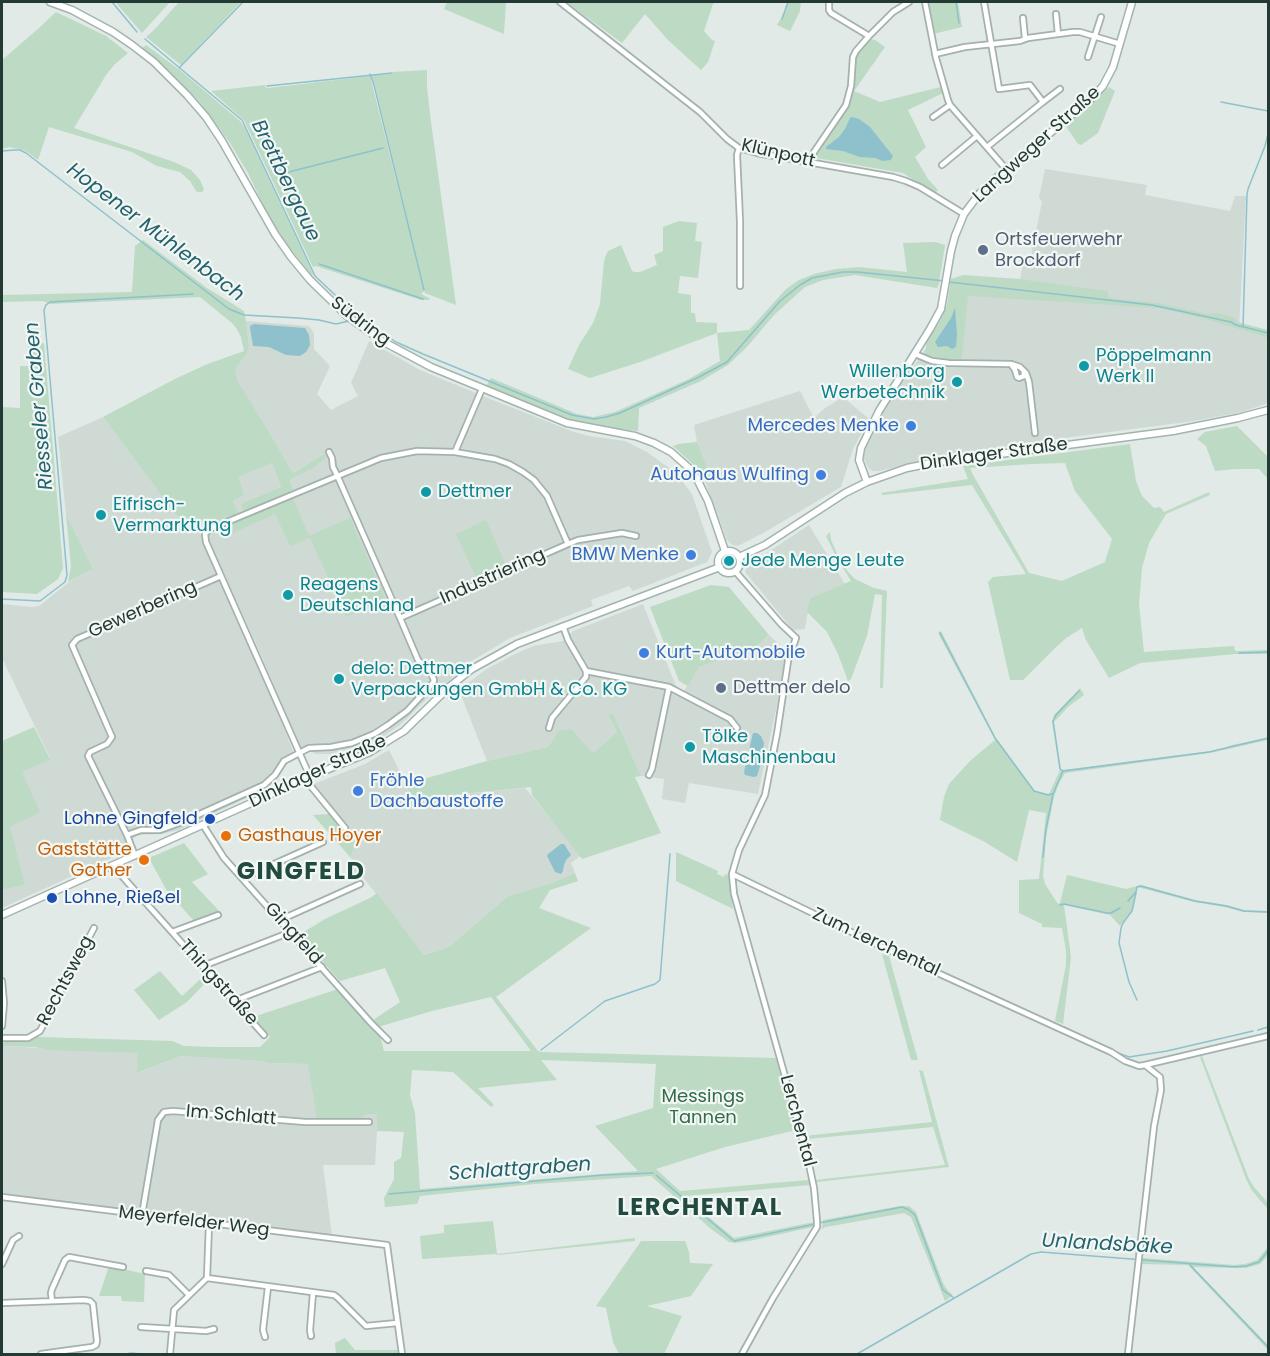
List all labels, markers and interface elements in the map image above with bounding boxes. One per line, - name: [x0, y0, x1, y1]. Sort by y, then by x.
- street label: Langweger Straße: [969, 82, 1105, 208]
- water label: Brettbergaue: [245, 116, 325, 246]
- street label: Klünpott: [739, 135, 817, 173]
- water label: Hopener Mühlenbach: [61, 158, 249, 308]
- place label: Ortsfeuerwehr Brockdorf: [995, 229, 1122, 272]
- marker: Ortsfeuerwehr Brockdorf: [976, 243, 990, 257]
- street label: Südring: [326, 293, 394, 351]
- water label: Riesseler Graben: [21, 321, 59, 491]
- place label: Pöppelmann Werk II: [1096, 345, 1212, 388]
- marker: Pöppelmann Werk II: [1077, 359, 1091, 373]
- place label: Willenborg Werbetechnik: [821, 361, 945, 404]
- marker: Willenborg Werbetechnik: [950, 375, 964, 389]
- place label: Mercedes Menke: [747, 415, 899, 437]
- marker: Mercedes Menke: [904, 419, 918, 433]
- street label: Dinklager Straße: [919, 434, 1069, 476]
- place label: Autohaus Wulfing: [650, 464, 809, 486]
- marker: Autohaus Wulfing: [814, 468, 828, 482]
- place label: Dettmer: [438, 481, 511, 503]
- marker: Dettmer: [419, 485, 433, 499]
- place label: Eifrisch- Vermarktung: [113, 494, 231, 536]
- marker: Eifrisch- Vermarktung: [94, 508, 108, 522]
- street label: Industriering: [437, 544, 549, 610]
- place label: BMW Menke: [571, 544, 679, 566]
- marker: BMW Menke: [684, 548, 698, 562]
- place label: Jede Menge Leute: [741, 550, 904, 572]
- marker: Jede Menge Leute: [722, 554, 736, 568]
- place label: Reagens Deutschland: [300, 574, 414, 616]
- street label: Gewerbering: [86, 577, 200, 643]
- marker: Reagens Deutschland: [281, 588, 295, 602]
- place label: Kurt-Automobile: [656, 642, 805, 664]
- marker: Kurt-Automobile: [637, 646, 651, 660]
- place label: delo: Dettmer Verpackungen GmbH & Co. KG: [351, 658, 627, 700]
- marker: delo: Dettmer Verpackungen GmbH & Co. KG: [332, 672, 346, 686]
- place label: Dettmer delo: [733, 677, 850, 699]
- marker: Dettmer delo: [714, 681, 728, 695]
- place label: Tölke Maschinenbau: [702, 726, 836, 768]
- street label: Dinklager Straße: [246, 731, 390, 813]
- marker: Tölke Maschinenbau: [683, 740, 697, 754]
- place label: Fröhle Dachbaustoffe: [370, 770, 504, 812]
- marker: Fröhle Dachbaustoffe: [351, 784, 365, 798]
- place label: Lohne Gingfeld: [64, 808, 198, 830]
- marker: Lohne Gingfeld: [203, 812, 217, 826]
- place label: Gasthaus Hoyer: [238, 825, 382, 847]
- marker: Gasthaus Hoyer: [219, 829, 233, 843]
- place label: Gaststätte Gother: [38, 839, 132, 882]
- marker: Gaststätte Gother: [137, 853, 151, 867]
- district label: GINGFELD: [237, 859, 365, 887]
- place label: Lohne, Rießel: [64, 887, 180, 909]
- marker: Lohne, Rießel: [45, 891, 59, 905]
- street label: Gingfeld: [260, 899, 326, 969]
- street label: Zum Lerchental: [809, 904, 943, 982]
- street label: Rechtsweg: [33, 932, 99, 1030]
- street label: Thingstraße: [174, 936, 262, 1030]
- street label: Lerchental: [774, 1073, 820, 1169]
- park label: Messings Tannen: [662, 1086, 744, 1128]
- street label: Im Schlatt: [185, 1101, 277, 1131]
- water label: Schlattgraben: [448, 1153, 592, 1187]
- district label: LERCHENTAL: [617, 1195, 783, 1223]
- street label: Meyerfelder Weg: [117, 1202, 271, 1242]
- water label: Unlandsbäke: [1041, 1230, 1173, 1260]

